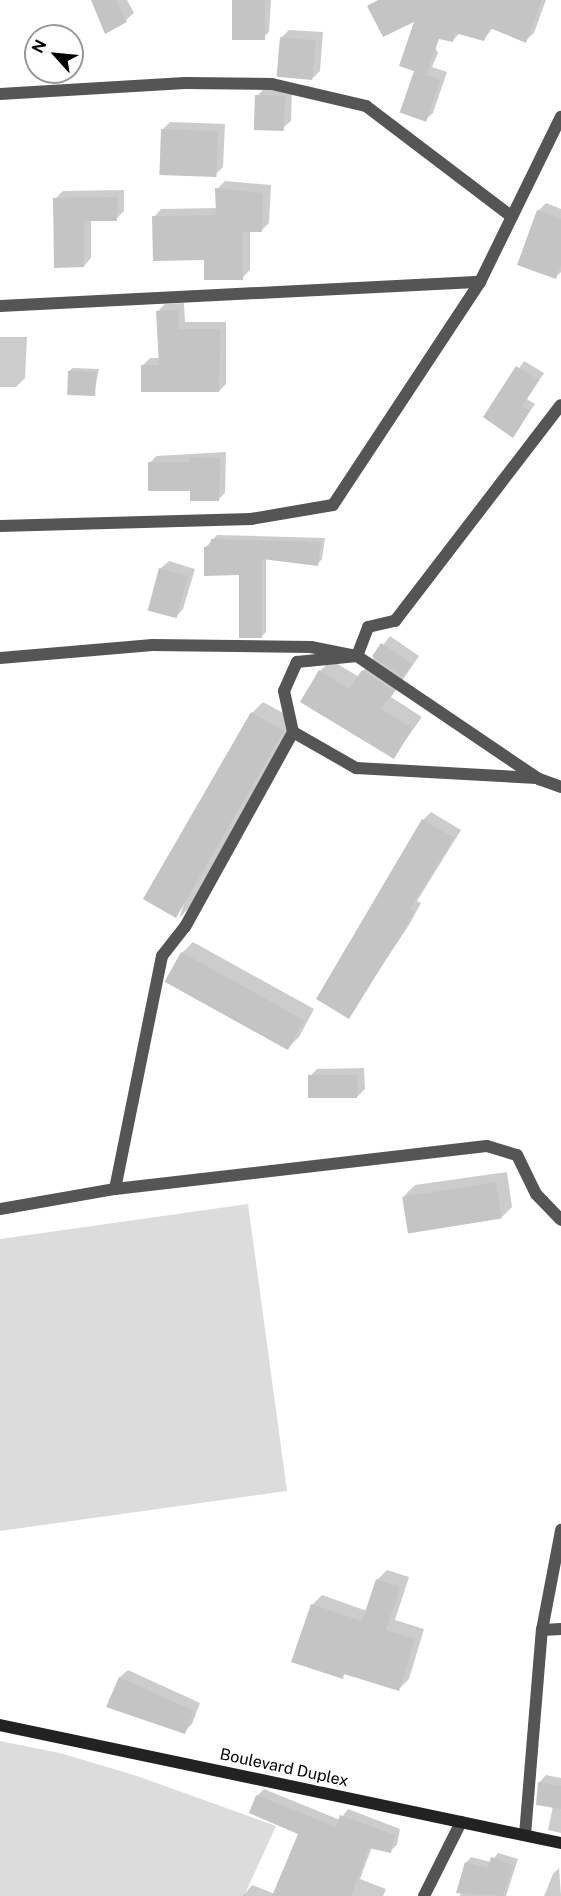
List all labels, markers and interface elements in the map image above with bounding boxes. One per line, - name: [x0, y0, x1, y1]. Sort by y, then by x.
- north arrow: [24, 24, 84, 84]
- text: N: [28, 37, 51, 56]
- street label: Boulevard Duplex: [218, 1745, 350, 1791]

